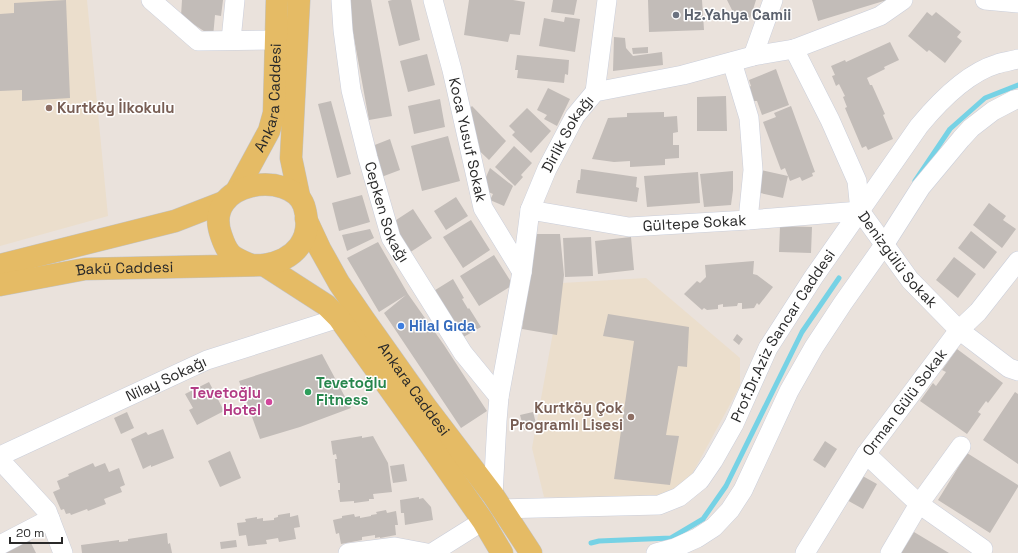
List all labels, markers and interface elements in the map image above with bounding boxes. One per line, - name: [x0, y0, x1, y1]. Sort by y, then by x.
- place label: Hz.Yahya Camii: [684, 5, 791, 24]
- marker: Hz.Yahya Camii: [671, 10, 681, 20]
- street label: Ankara Caddesi: [249, 43, 285, 155]
- street label: Koca Yusuf Sokak: [445, 75, 491, 204]
- street label: Dirlik Sokağı: [537, 91, 597, 175]
- place label: Kurtköy İlkokulu: [57, 98, 175, 117]
- marker: Kurtköy İlkokulu: [44, 103, 54, 113]
- street label: Cepken Sokağı: [361, 159, 414, 266]
- street label: Denizgülü Sokak: [854, 207, 942, 312]
- street label: Gültepe Sokak: [642, 210, 747, 235]
- street label: Prof.Dr.Aziz Sancar Caddesi: [726, 246, 839, 425]
- street label: Bakü Caddesi: [74, 257, 173, 280]
- place label: Hilal Gıda: [409, 316, 476, 335]
- marker: Hilal Gıda: [396, 321, 406, 331]
- street label: Ankara Caddesi: [374, 338, 455, 439]
- street label: Orman Gülü Sokak: [858, 345, 951, 459]
- street label: Nilay Sokağı: [122, 352, 209, 405]
- place label: Tevetoğlu Fitness: [316, 373, 387, 409]
- place label: Tevetoğlu Hotel: [190, 383, 261, 419]
- marker: Tevetoğlu Fitness: [303, 387, 313, 397]
- marker: Tevetoğlu Hotel: [264, 397, 274, 407]
- place label: Kurtköy Çok Programlı Lisesi: [510, 398, 624, 434]
- marker: Kurtköy Çok Programlı Lisesi: [626, 412, 636, 422]
- scale bar: [10, 519, 62, 545]
- text: 20 m: [16, 525, 44, 541]

